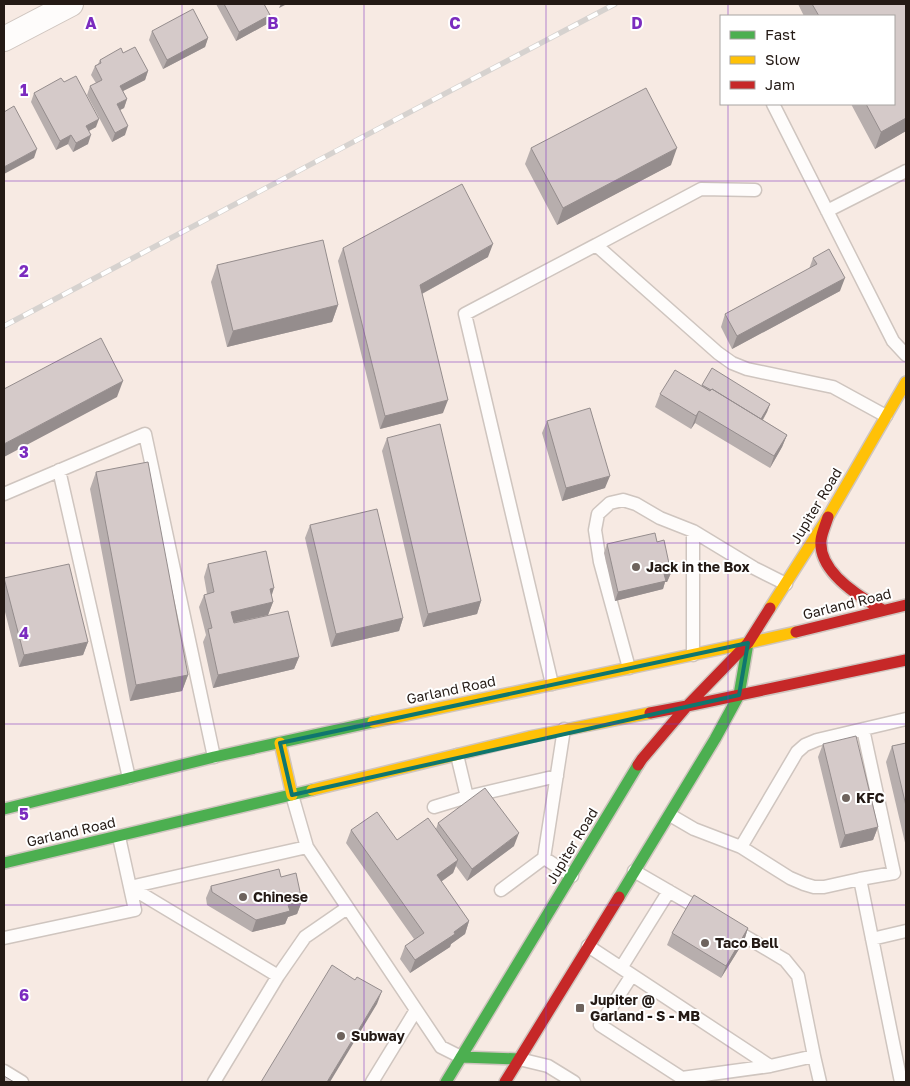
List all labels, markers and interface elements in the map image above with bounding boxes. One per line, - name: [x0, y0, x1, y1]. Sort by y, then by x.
- text: A: [85, 13, 97, 33]
- text: B: [267, 13, 279, 33]
- text: C: [449, 13, 461, 33]
- text: D: [631, 13, 643, 33]
- legend: [720, 15, 895, 105]
- text: Fast: [765, 25, 796, 43]
- text: Slow: [765, 50, 800, 68]
- text: Jam: [765, 75, 795, 93]
- text: 1: [20, 80, 28, 100]
- text: 2: [19, 261, 29, 281]
- text: 3: [19, 442, 29, 462]
- street label: Jupiter Road: [786, 465, 845, 547]
- place label: Jack in the Box: [646, 558, 750, 575]
- marker: Jack in the Box: [630, 561, 642, 573]
- street label: Garland Road: [801, 584, 893, 623]
- text: 4: [19, 623, 29, 643]
- street label: Garland Road: [405, 672, 497, 707]
- place label: KFC: [856, 789, 884, 806]
- marker: KFC: [840, 792, 852, 804]
- text: 5: [19, 804, 29, 824]
- street label: Jupiter Road: [542, 805, 601, 887]
- street label: Garland Road: [25, 813, 117, 850]
- place label: Chinese: [253, 888, 308, 905]
- marker: Chinese: [237, 891, 249, 903]
- place label: Taco Bell: [715, 934, 779, 951]
- marker: Taco Bell: [699, 937, 711, 949]
- text: 6: [19, 985, 29, 1005]
- place label: Jupiter @ Garland - S - MB: [590, 991, 700, 1024]
- marker: Jupiter @ Garland - S - MB: [574, 1002, 586, 1014]
- place label: Subway: [351, 1027, 405, 1044]
- marker: Subway: [335, 1030, 347, 1042]

